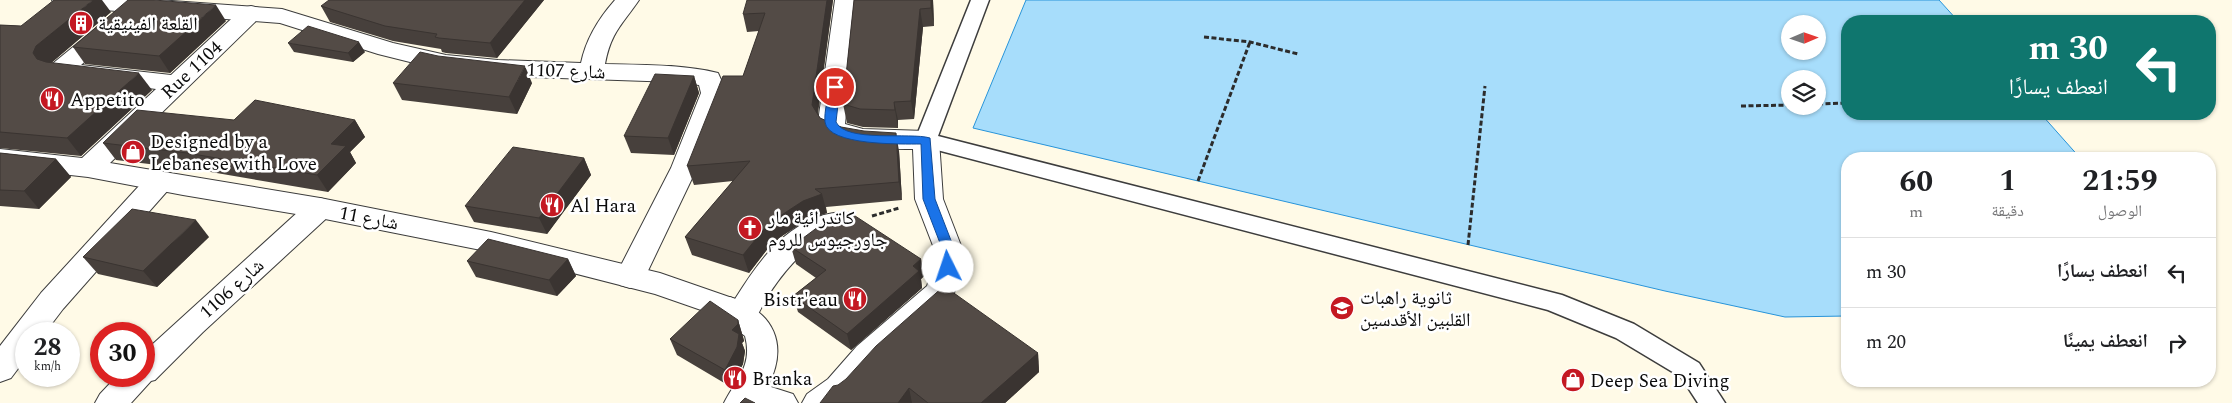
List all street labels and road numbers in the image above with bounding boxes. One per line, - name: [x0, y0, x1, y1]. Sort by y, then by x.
- street label: Rue 1104: [155, 34, 230, 106]
- street label: شارع 1107: [526, 56, 606, 87]
- street label: شارع 11: [337, 199, 401, 238]
- street label: شارع 1106: [193, 252, 271, 326]

